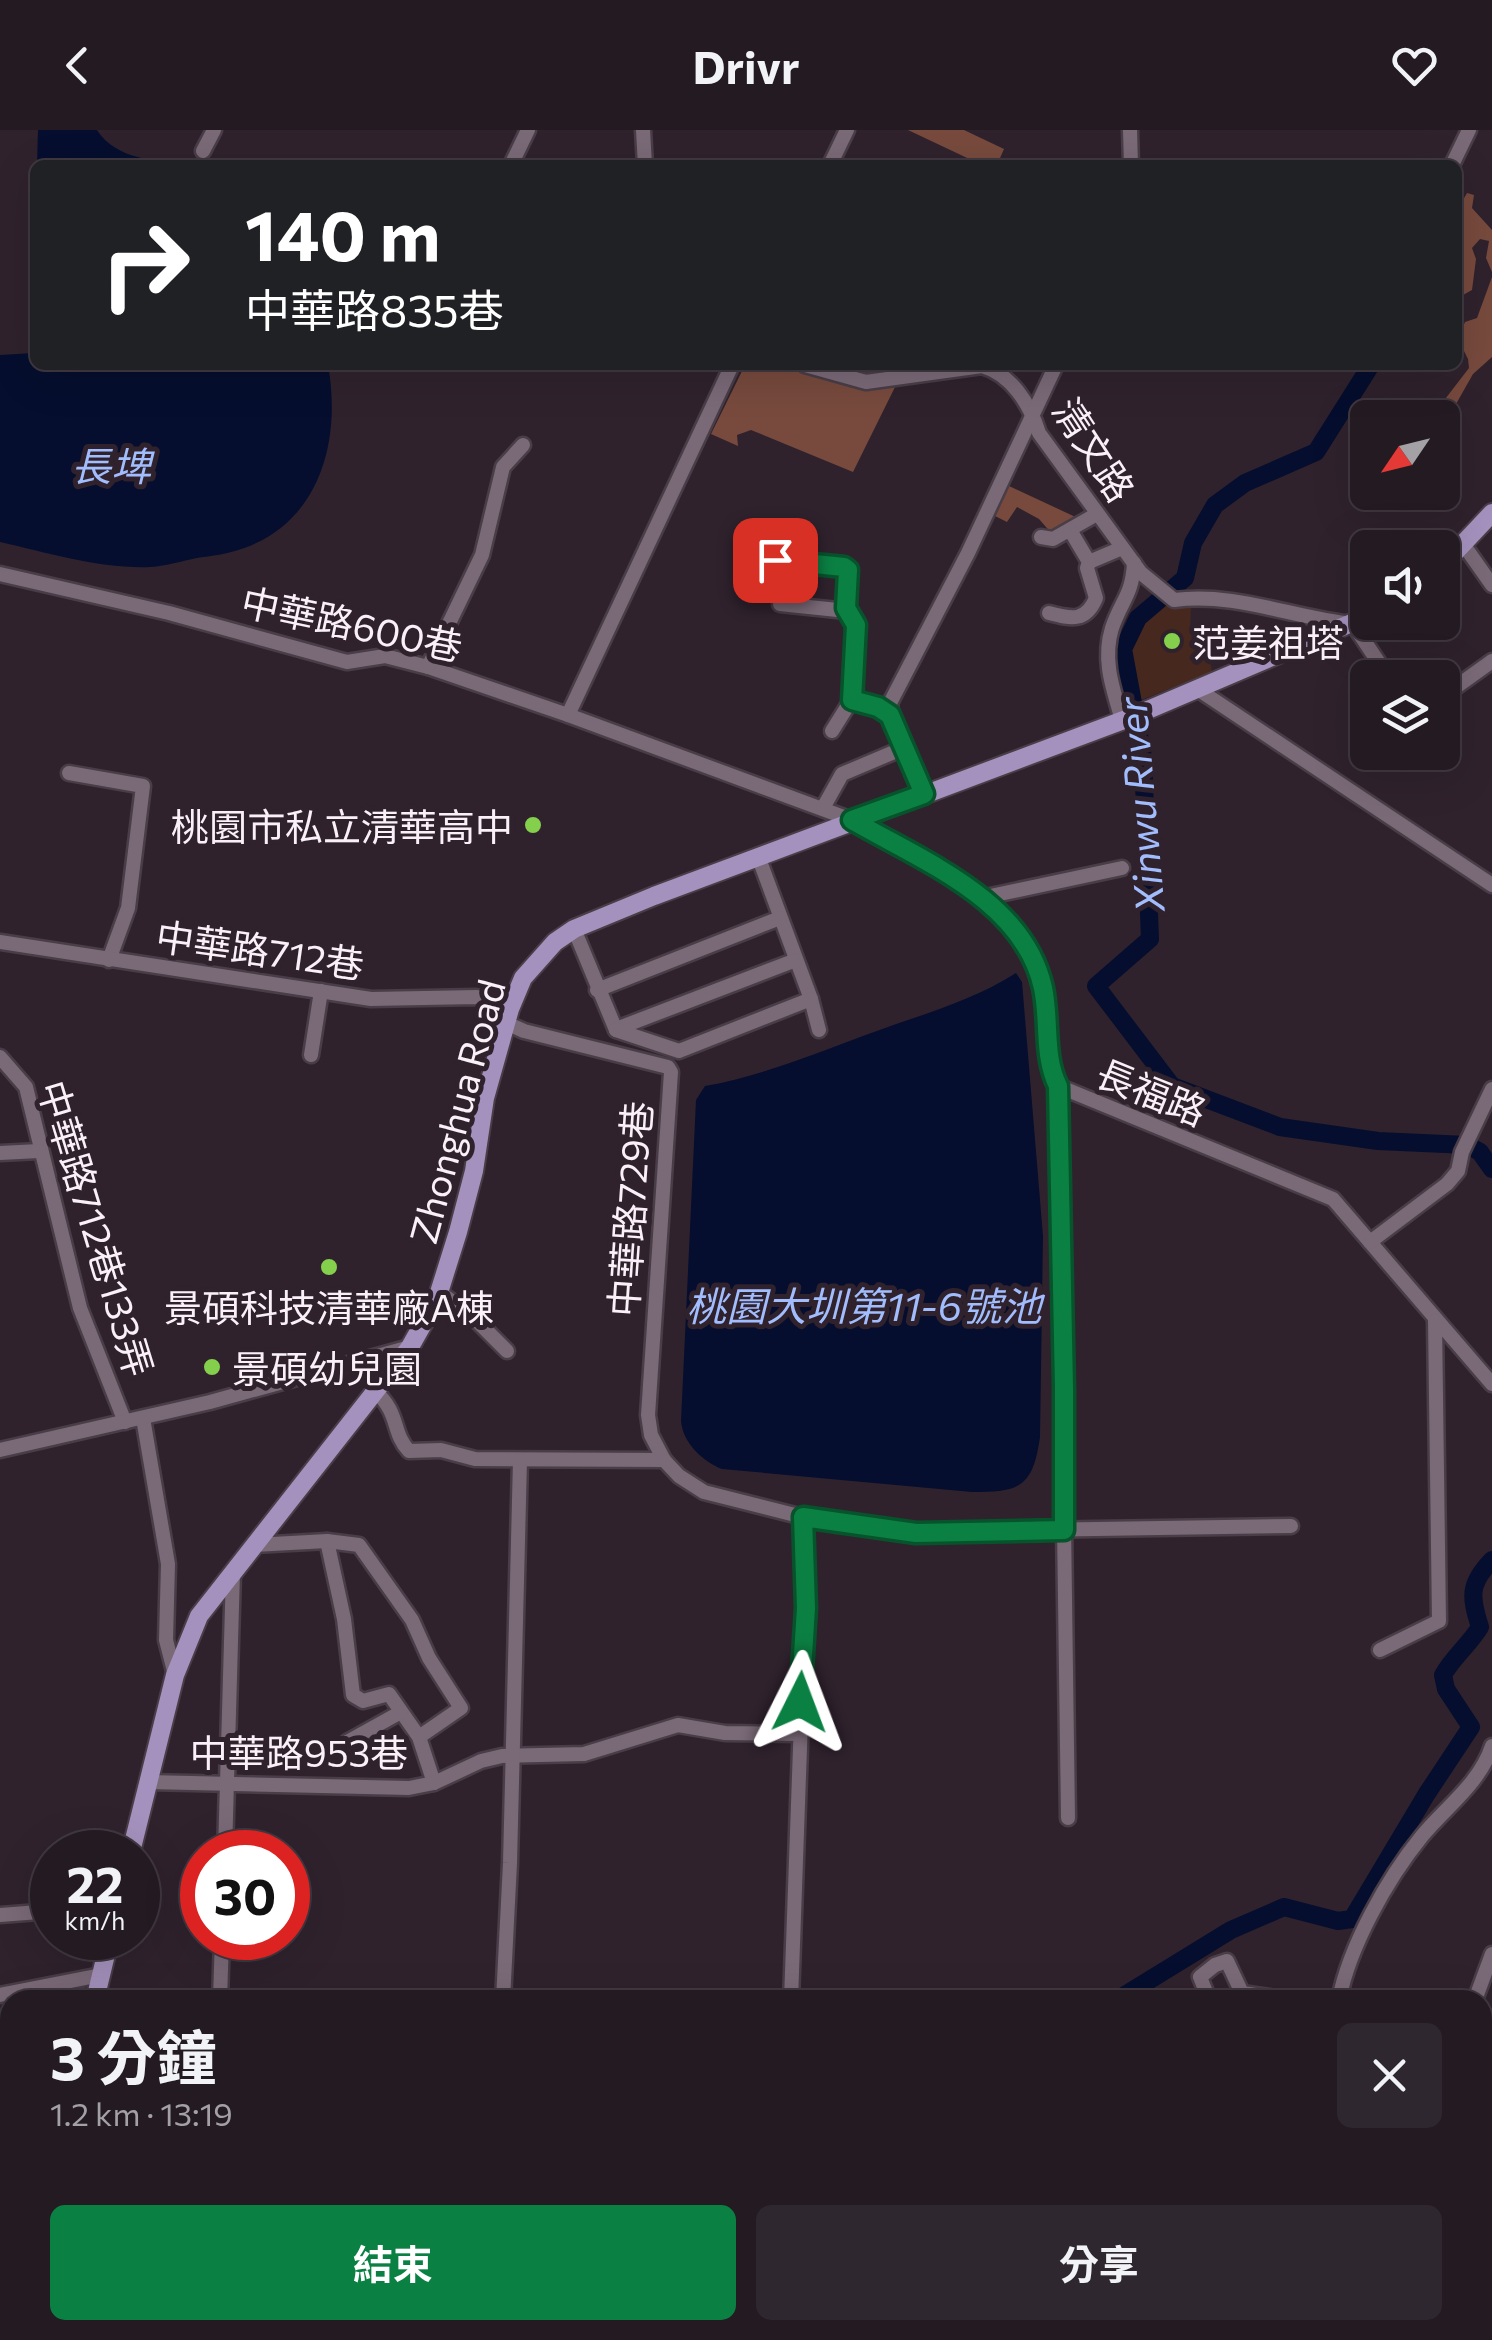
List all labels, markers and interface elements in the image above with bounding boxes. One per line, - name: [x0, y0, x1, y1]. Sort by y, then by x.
- icon: back: [50, 38, 105, 93]
- text: Drivr: [692, 38, 800, 93]
- icon: heart: [1387, 38, 1442, 93]
- text: 140 m: [245, 190, 441, 275]
- icon: right: [80, 200, 210, 330]
- text: 中華路835巷: [245, 281, 504, 336]
- street label: 清文路: [1044, 388, 1146, 510]
- north arrow: [1350, 400, 1460, 510]
- map controls: [1350, 400, 1460, 770]
- water label: 長埤: [71, 440, 155, 489]
- pin: [733, 518, 818, 603]
- button: sound: [1350, 530, 1460, 640]
- icon: arrive: [748, 533, 803, 588]
- street label: 中華路600巷: [237, 577, 467, 669]
- place label: 范姜祖塔: [1192, 618, 1344, 665]
- marker: 范姜祖塔: [1161, 630, 1183, 652]
- button: layers: [1350, 660, 1460, 770]
- water label: Xinwu River: [1105, 693, 1173, 916]
- place label: 桃園市私立清華高中: [171, 802, 513, 849]
- marker: 桃園市私立清華高中: [522, 814, 544, 836]
- street label: 中華路712巷: [153, 911, 367, 987]
- street label: Zhonghua Road: [398, 974, 514, 1248]
- street label: 長福路: [1090, 1048, 1214, 1134]
- street label: 中華路712巷133弄: [30, 1074, 164, 1382]
- street label: 中華路729巷: [598, 1100, 660, 1318]
- marker: 景碩科技清華廠A棟: [318, 1256, 340, 1278]
- water label: 桃園大圳第11-6號池: [686, 1280, 1046, 1329]
- place label: 景碩科技清華廠A棟: [164, 1283, 494, 1330]
- place label: 景碩幼兒園: [232, 1344, 422, 1391]
- marker: 景碩幼兒園: [201, 1356, 223, 1378]
- position arrow: [748, 1650, 852, 1754]
- street label: 中華路953巷: [190, 1728, 408, 1775]
- speed limit sign: 30: [180, 1830, 310, 1960]
- text: 22: [67, 1852, 123, 1913]
- text: km/h: [65, 1905, 125, 1935]
- text: 3 分鐘: [50, 2019, 216, 2092]
- button: close: [1337, 2023, 1442, 2128]
- text: 1.2 km · 13:19: [50, 2093, 233, 2133]
- button: 結束: [50, 2205, 736, 2320]
- button: 分享: [756, 2205, 1442, 2320]

